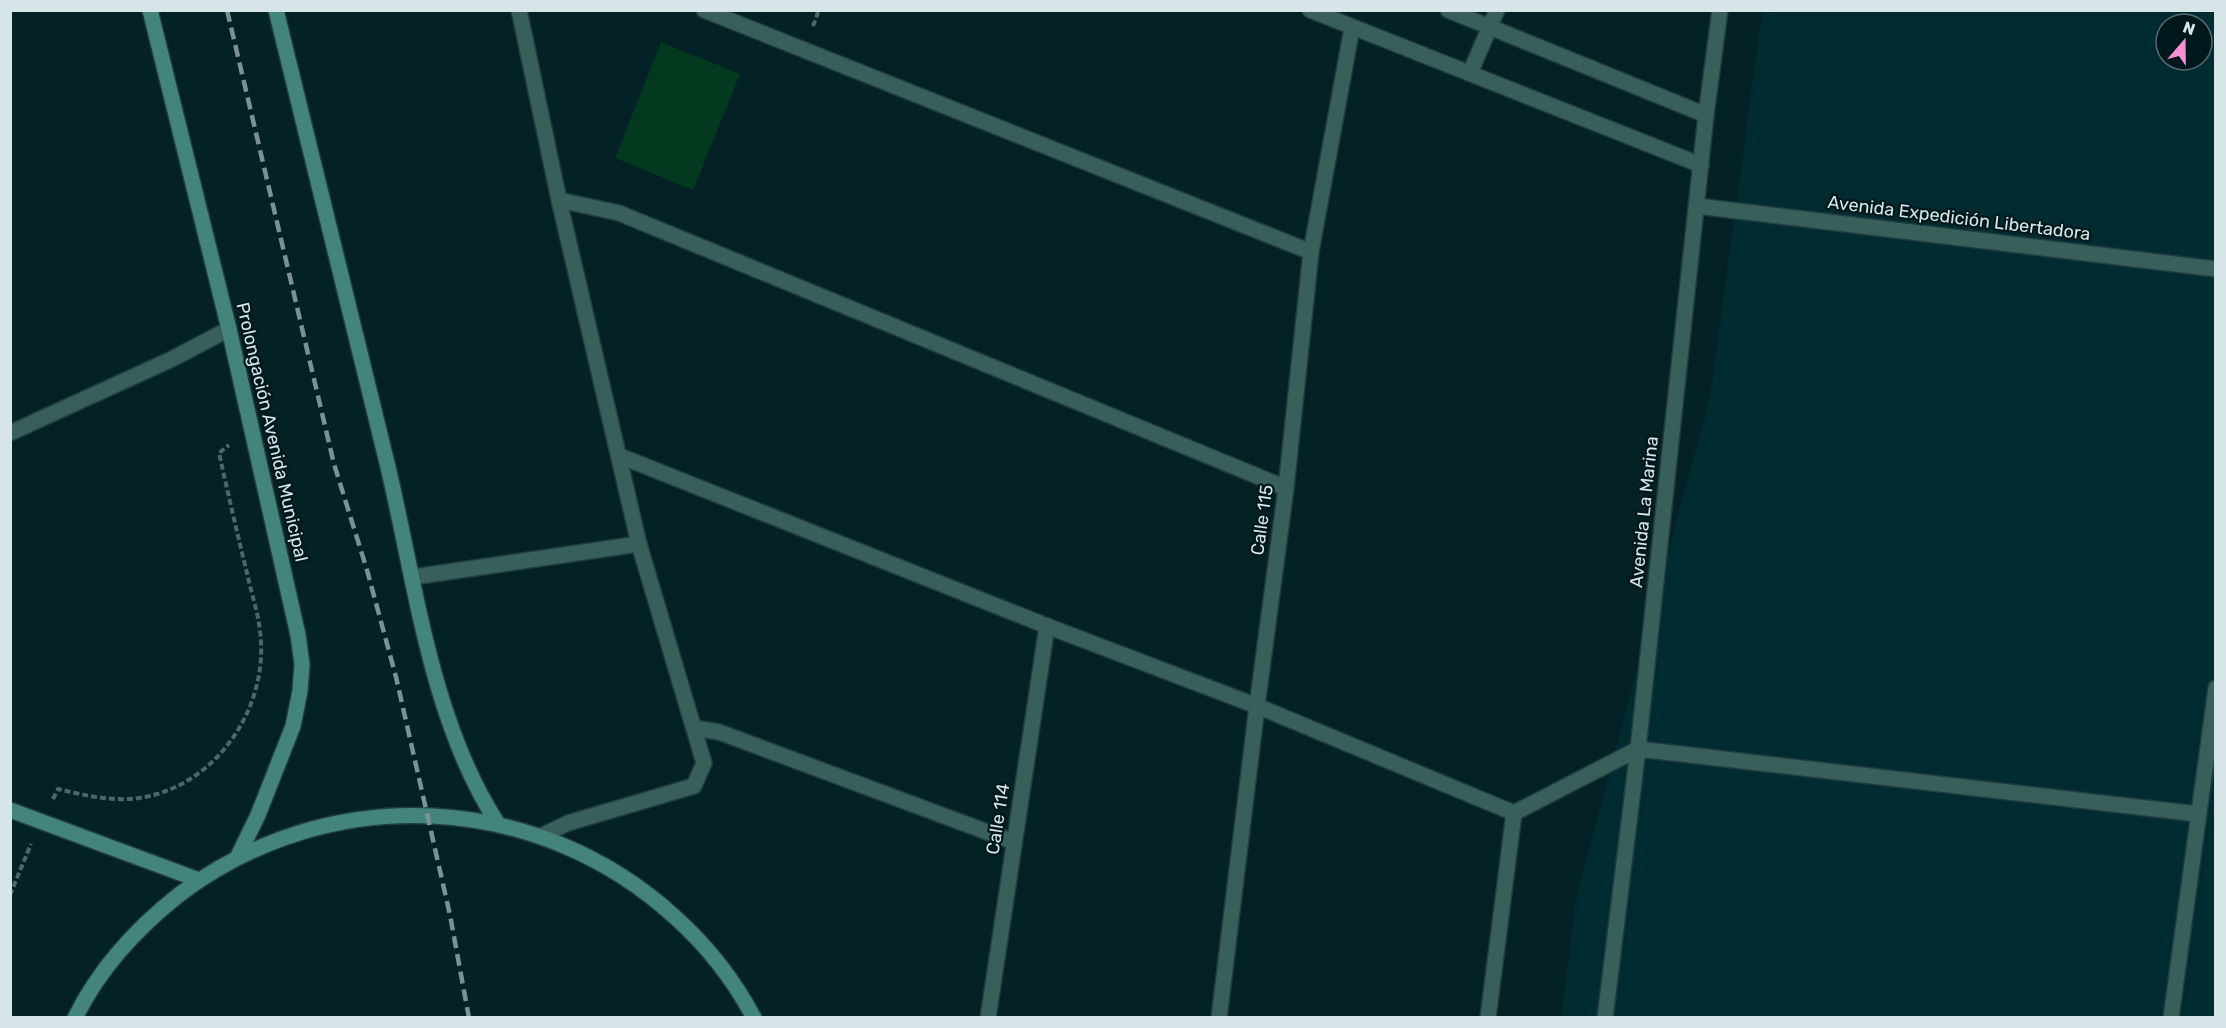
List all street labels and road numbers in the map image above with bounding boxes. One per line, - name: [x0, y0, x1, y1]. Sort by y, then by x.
- street label: Avenida Expedición Libertadora: [1826, 191, 2092, 245]
- street label: Prolongación Avenida Municipal: [231, 300, 313, 564]
- street label: Avenida La Marina: [1625, 435, 1663, 589]
- street label: Calle 115: [1246, 483, 1278, 557]
- street label: Calle 114: [982, 782, 1014, 856]

